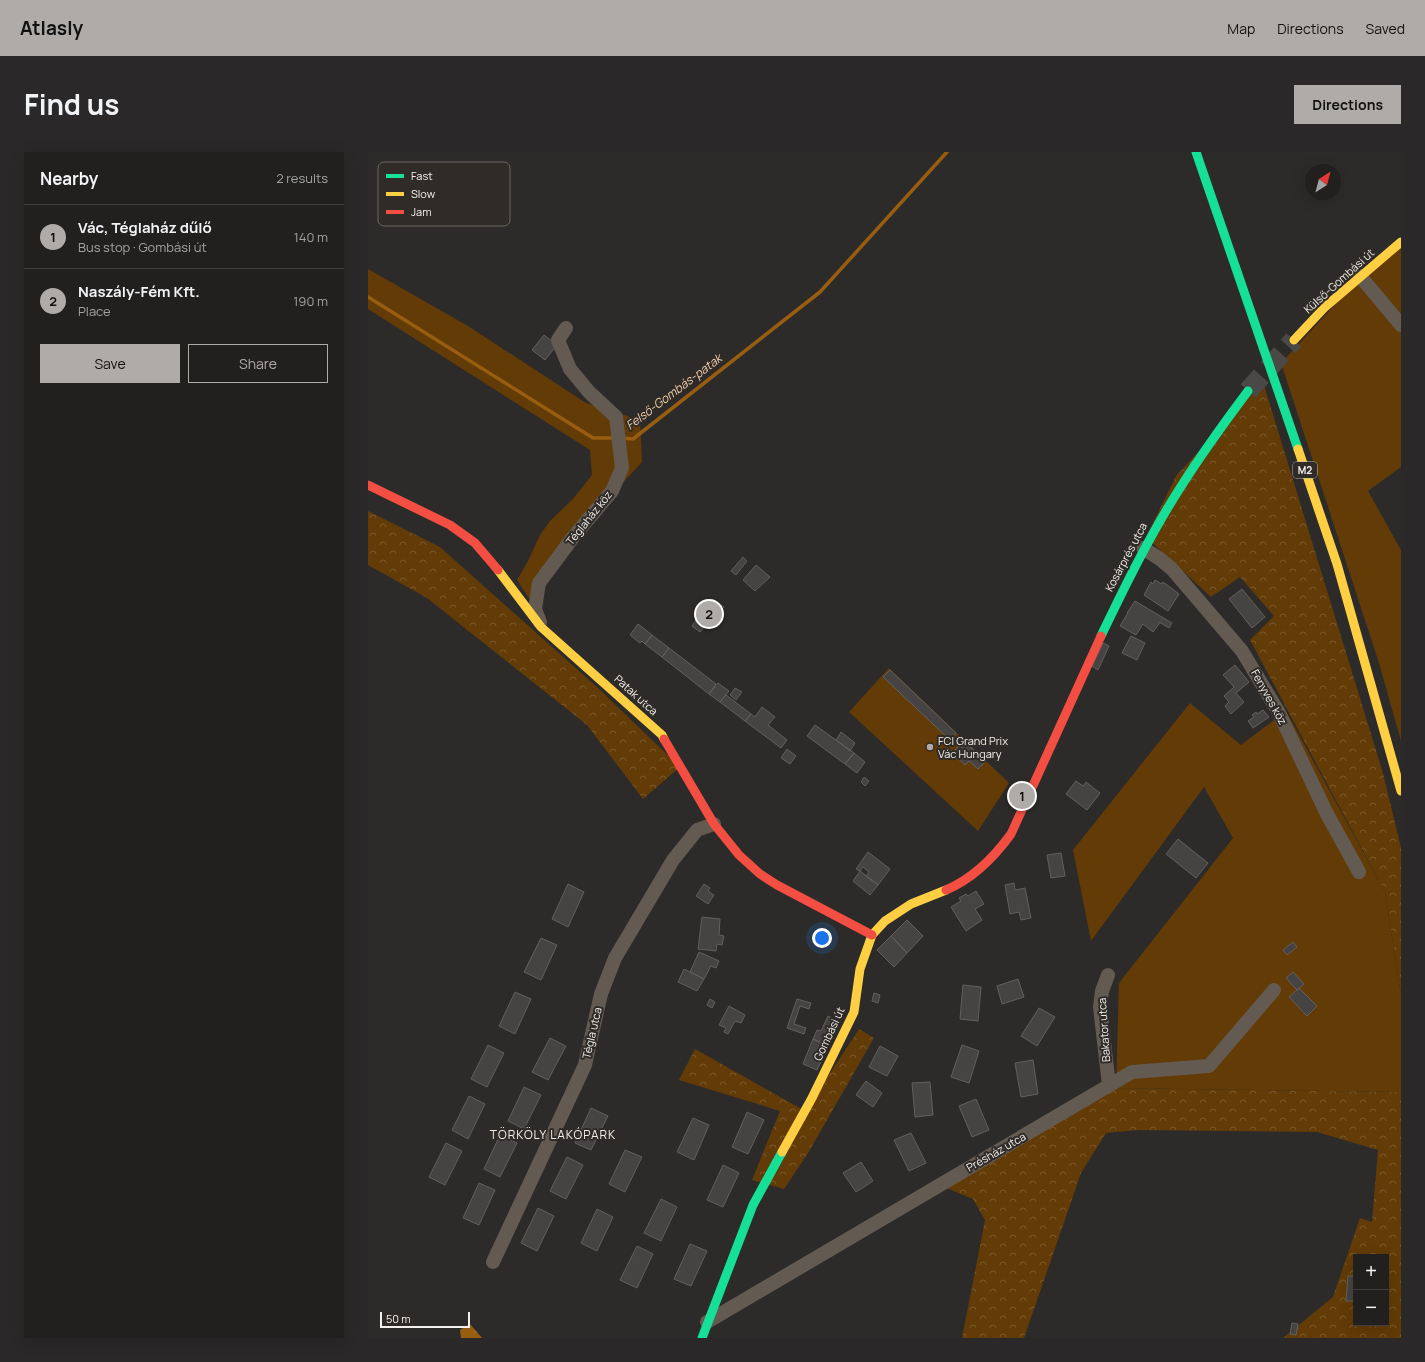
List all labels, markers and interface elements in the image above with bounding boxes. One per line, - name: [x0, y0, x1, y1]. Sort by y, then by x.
- text: Atlasly: [20, 15, 83, 41]
- text: Map: [1227, 19, 1255, 38]
- text: Directions: [1277, 19, 1344, 38]
- text: Saved: [1366, 19, 1405, 38]
- text: Find us: [24, 85, 119, 123]
- button: Directions: [1294, 85, 1401, 124]
- legend: [378, 162, 510, 226]
- north arrow: [1305, 164, 1341, 200]
- text: Nearby: [40, 167, 98, 190]
- text: Fast: [411, 168, 433, 183]
- text: 2 results: [276, 169, 328, 187]
- text: Slow: [411, 186, 436, 201]
- text: Jam: [411, 204, 432, 219]
- text: Vác, Téglaház dűlő: [78, 217, 212, 238]
- text: 1: [50, 228, 56, 246]
- text: 140 m: [294, 228, 328, 246]
- text: Bus stop · Gombási út: [78, 238, 207, 256]
- street label: Külső-Gombási út: [1300, 245, 1377, 316]
- text: Naszály-Fém Kft.: [78, 281, 200, 302]
- text: 2: [49, 292, 57, 310]
- text: 190 m: [293, 292, 328, 310]
- text: Place: [78, 302, 111, 320]
- button: Save: [40, 344, 180, 383]
- button: Share: [188, 344, 328, 383]
- water label: Felső-Gombás-patak: [622, 349, 727, 433]
- road number: M2: [1293, 462, 1317, 478]
- street label: Téglaház köz: [562, 487, 615, 548]
- street label: Kosárprés utca: [1101, 520, 1150, 594]
- pin: 2: [696, 599, 722, 629]
- street label: Fenyves köz: [1248, 666, 1291, 727]
- street label: Patak utca: [611, 671, 661, 718]
- place label: FCI Grand Prix Vác Hungary: [938, 733, 1008, 761]
- marker: FCI Grand Prix Vác Hungary: [925, 742, 935, 752]
- pin: 1: [1009, 781, 1035, 811]
- your location: [812, 928, 832, 948]
- street label: Bakator utca: [1094, 998, 1113, 1063]
- street label: Gombási út: [810, 1004, 848, 1063]
- street label: Tégla utca: [578, 1006, 605, 1060]
- district label: TÖRKÖLY LAKÓPARK: [490, 1126, 616, 1143]
- street label: Présház utca: [963, 1128, 1028, 1175]
- map controls: [1353, 1254, 1389, 1326]
- button: +: [1353, 1254, 1389, 1290]
- button: −: [1353, 1290, 1389, 1326]
- scale bar: [380, 1310, 470, 1329]
- text: 50 m: [386, 1311, 411, 1326]

